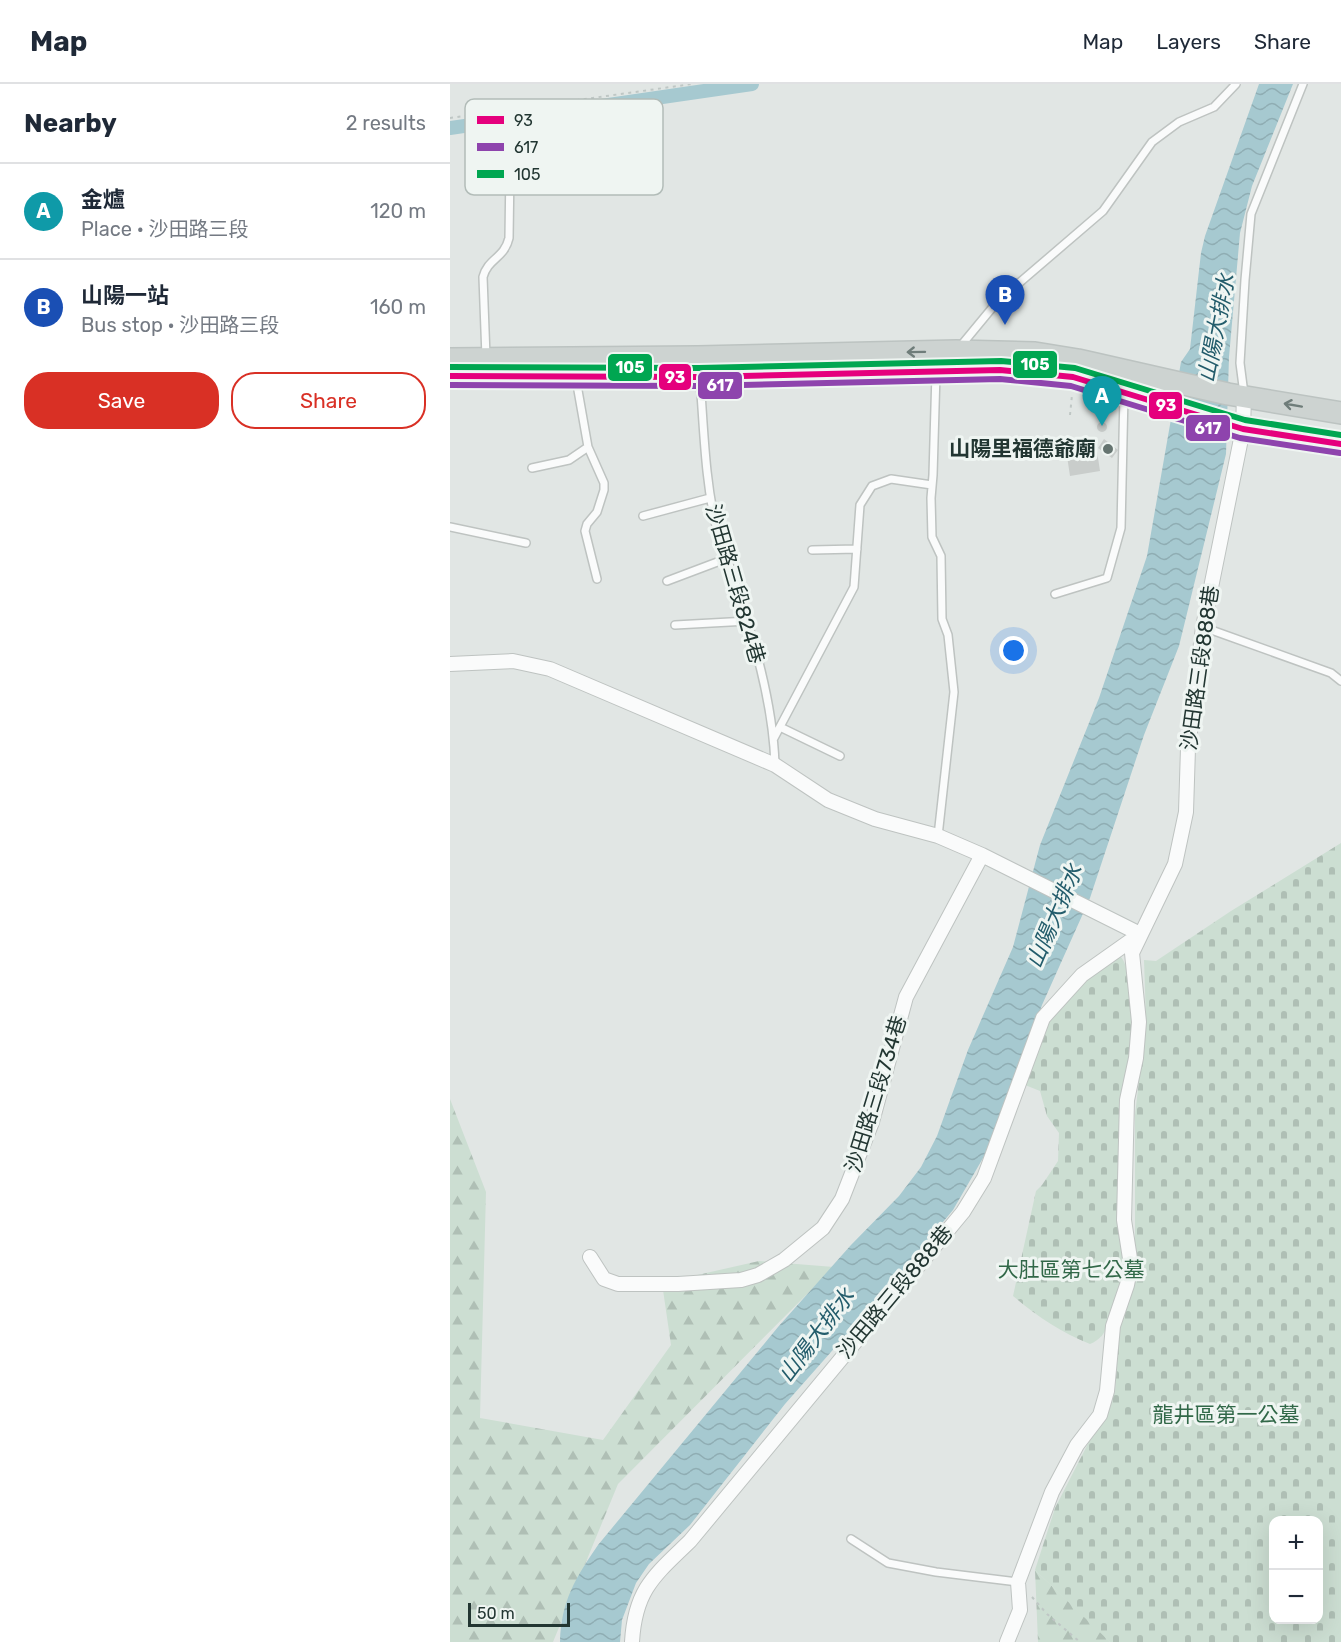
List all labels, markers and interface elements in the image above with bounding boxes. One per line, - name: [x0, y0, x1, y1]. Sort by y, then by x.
- text: Map: [30, 25, 87, 58]
- text: Map: [1082, 29, 1123, 54]
- text: Layers: [1156, 29, 1221, 54]
- text: Share: [1254, 29, 1311, 54]
- legend: [465, 99, 663, 195]
- text: Nearby: [24, 108, 117, 139]
- text: 2 results: [346, 111, 426, 135]
- text: 93: [514, 111, 533, 130]
- text: 617: [514, 138, 538, 157]
- text: 105: [514, 165, 541, 184]
- text: 金爐: [81, 186, 125, 213]
- text: A: [36, 199, 51, 223]
- text: 120 m: [370, 199, 426, 223]
- text: Place · 沙田路三段: [81, 217, 248, 241]
- water label: 山陽大排水: [1193, 271, 1240, 385]
- pin: B: [986, 276, 1024, 325]
- text: 山陽一站: [81, 282, 169, 309]
- text: B: [36, 295, 51, 319]
- text: 160 m: [370, 295, 426, 319]
- text: Bus stop · 沙田路三段: [81, 313, 279, 337]
- one-way arrow: [906, 346, 926, 357]
- line badge: 105: [1012, 350, 1058, 379]
- line badge: 105: [607, 353, 653, 382]
- text: 105: [1020, 355, 1050, 374]
- text: 105: [615, 358, 645, 377]
- line badge: 93: [658, 363, 692, 391]
- text: 93: [665, 368, 685, 387]
- line badge: 617: [697, 371, 743, 400]
- button: Save: [24, 372, 219, 429]
- button: Share: [231, 372, 426, 429]
- text: 617: [706, 376, 734, 395]
- pin: A: [1082, 376, 1122, 426]
- line badge: 93: [1148, 391, 1183, 420]
- text: 93: [1156, 396, 1176, 415]
- one-way arrow: [1283, 399, 1303, 410]
- line badge: 617: [1185, 414, 1231, 442]
- text: 617: [1194, 419, 1222, 438]
- place label: 山陽里福德爺廟: [949, 436, 1096, 461]
- marker: 山陽里福德爺廟: [1101, 442, 1115, 456]
- street label: 沙田路三段824巷: [701, 501, 770, 666]
- street label: 沙田路三段888巷: [1176, 584, 1223, 752]
- your location: [999, 636, 1028, 665]
- water label: 山陽大排水: [1021, 859, 1089, 972]
- street label: 沙田路三段734巷: [840, 1013, 911, 1175]
- street label: 沙田路三段888巷: [832, 1220, 958, 1363]
- park label: 大肚區第七公墓: [998, 1257, 1145, 1282]
- water label: 山陽大排水: [773, 1282, 861, 1387]
- park label: 龍井區第一公墓: [1153, 1402, 1300, 1427]
- map controls: [1269, 1516, 1323, 1624]
- button: +: [1269, 1516, 1323, 1570]
- button: −: [1269, 1570, 1323, 1624]
- scale bar: [468, 1600, 570, 1628]
- text: 50 m: [477, 1604, 515, 1623]

